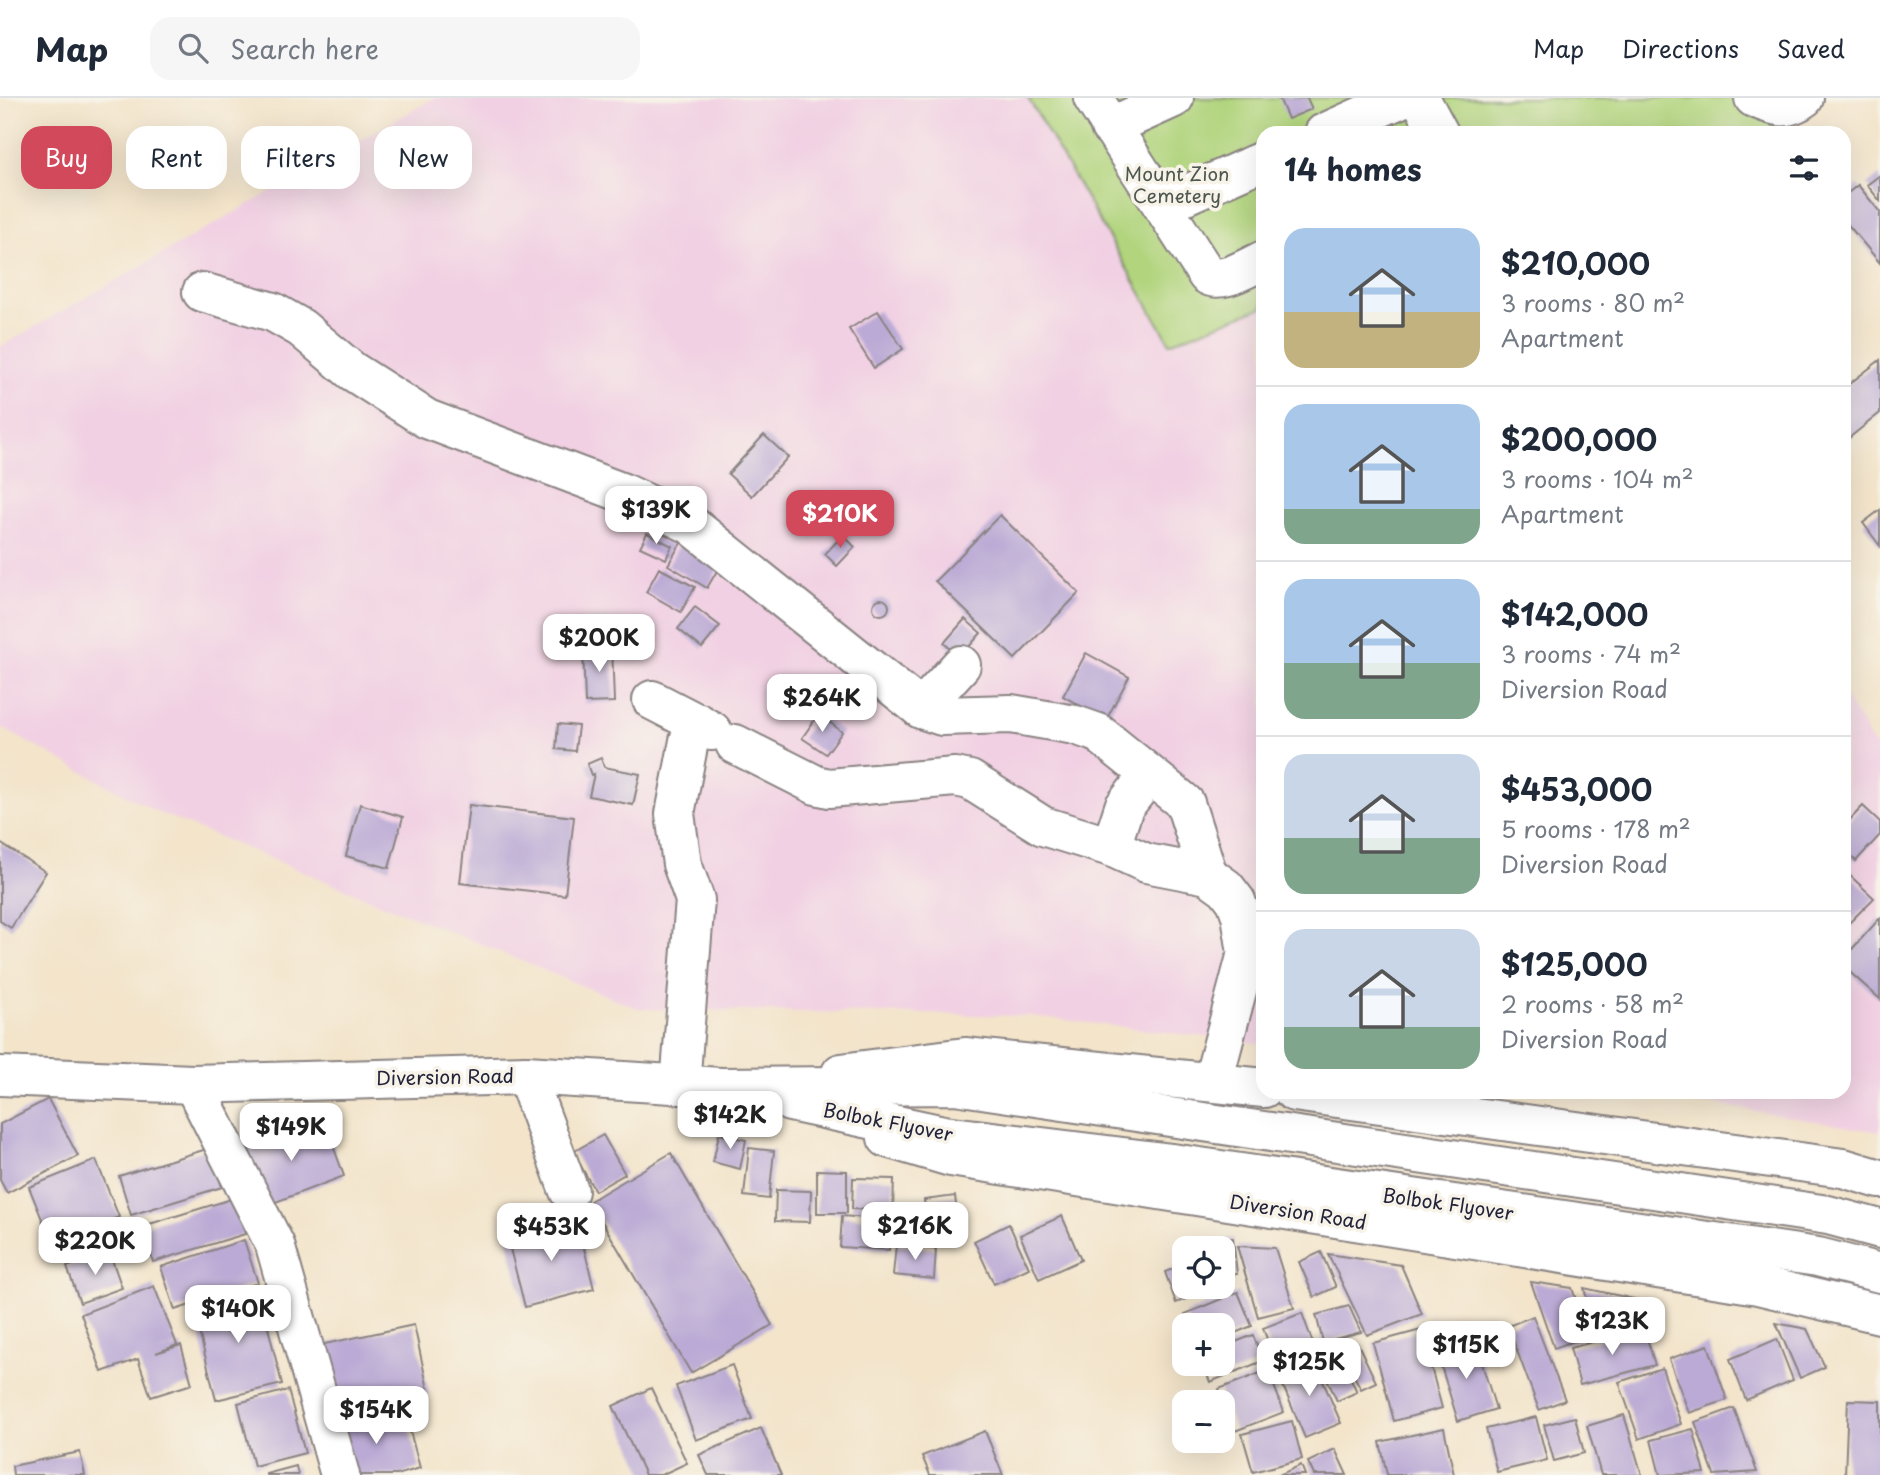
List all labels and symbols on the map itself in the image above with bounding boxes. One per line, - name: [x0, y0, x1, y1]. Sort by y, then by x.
- park label: Mount Zion Cemetery: [1125, 159, 1229, 209]
- pin: $139K: [607, 486, 705, 546]
- pin: $210K: [791, 490, 889, 550]
- pin: $200K: [550, 614, 648, 674]
- pin: $264K: [773, 674, 871, 734]
- street label: Diversion Road: [376, 1061, 514, 1091]
- pin: $142K: [681, 1091, 779, 1151]
- street label: Bolbok Flyover: [821, 1095, 956, 1147]
- pin: $149K: [242, 1104, 340, 1163]
- street label: Bolbok Flyover: [1381, 1180, 1516, 1226]
- street label: Diversion Road: [1228, 1186, 1368, 1236]
- pin: $216K: [866, 1202, 964, 1262]
- pin: $453K: [502, 1204, 600, 1263]
- pin: $220K: [46, 1218, 144, 1277]
- pin: $140K: [189, 1286, 287, 1345]
- pin: $123K: [1563, 1298, 1661, 1357]
- pin: $115K: [1417, 1322, 1515, 1381]
- pin: $125K: [1260, 1338, 1358, 1398]
- pin: $154K: [327, 1386, 425, 1446]

